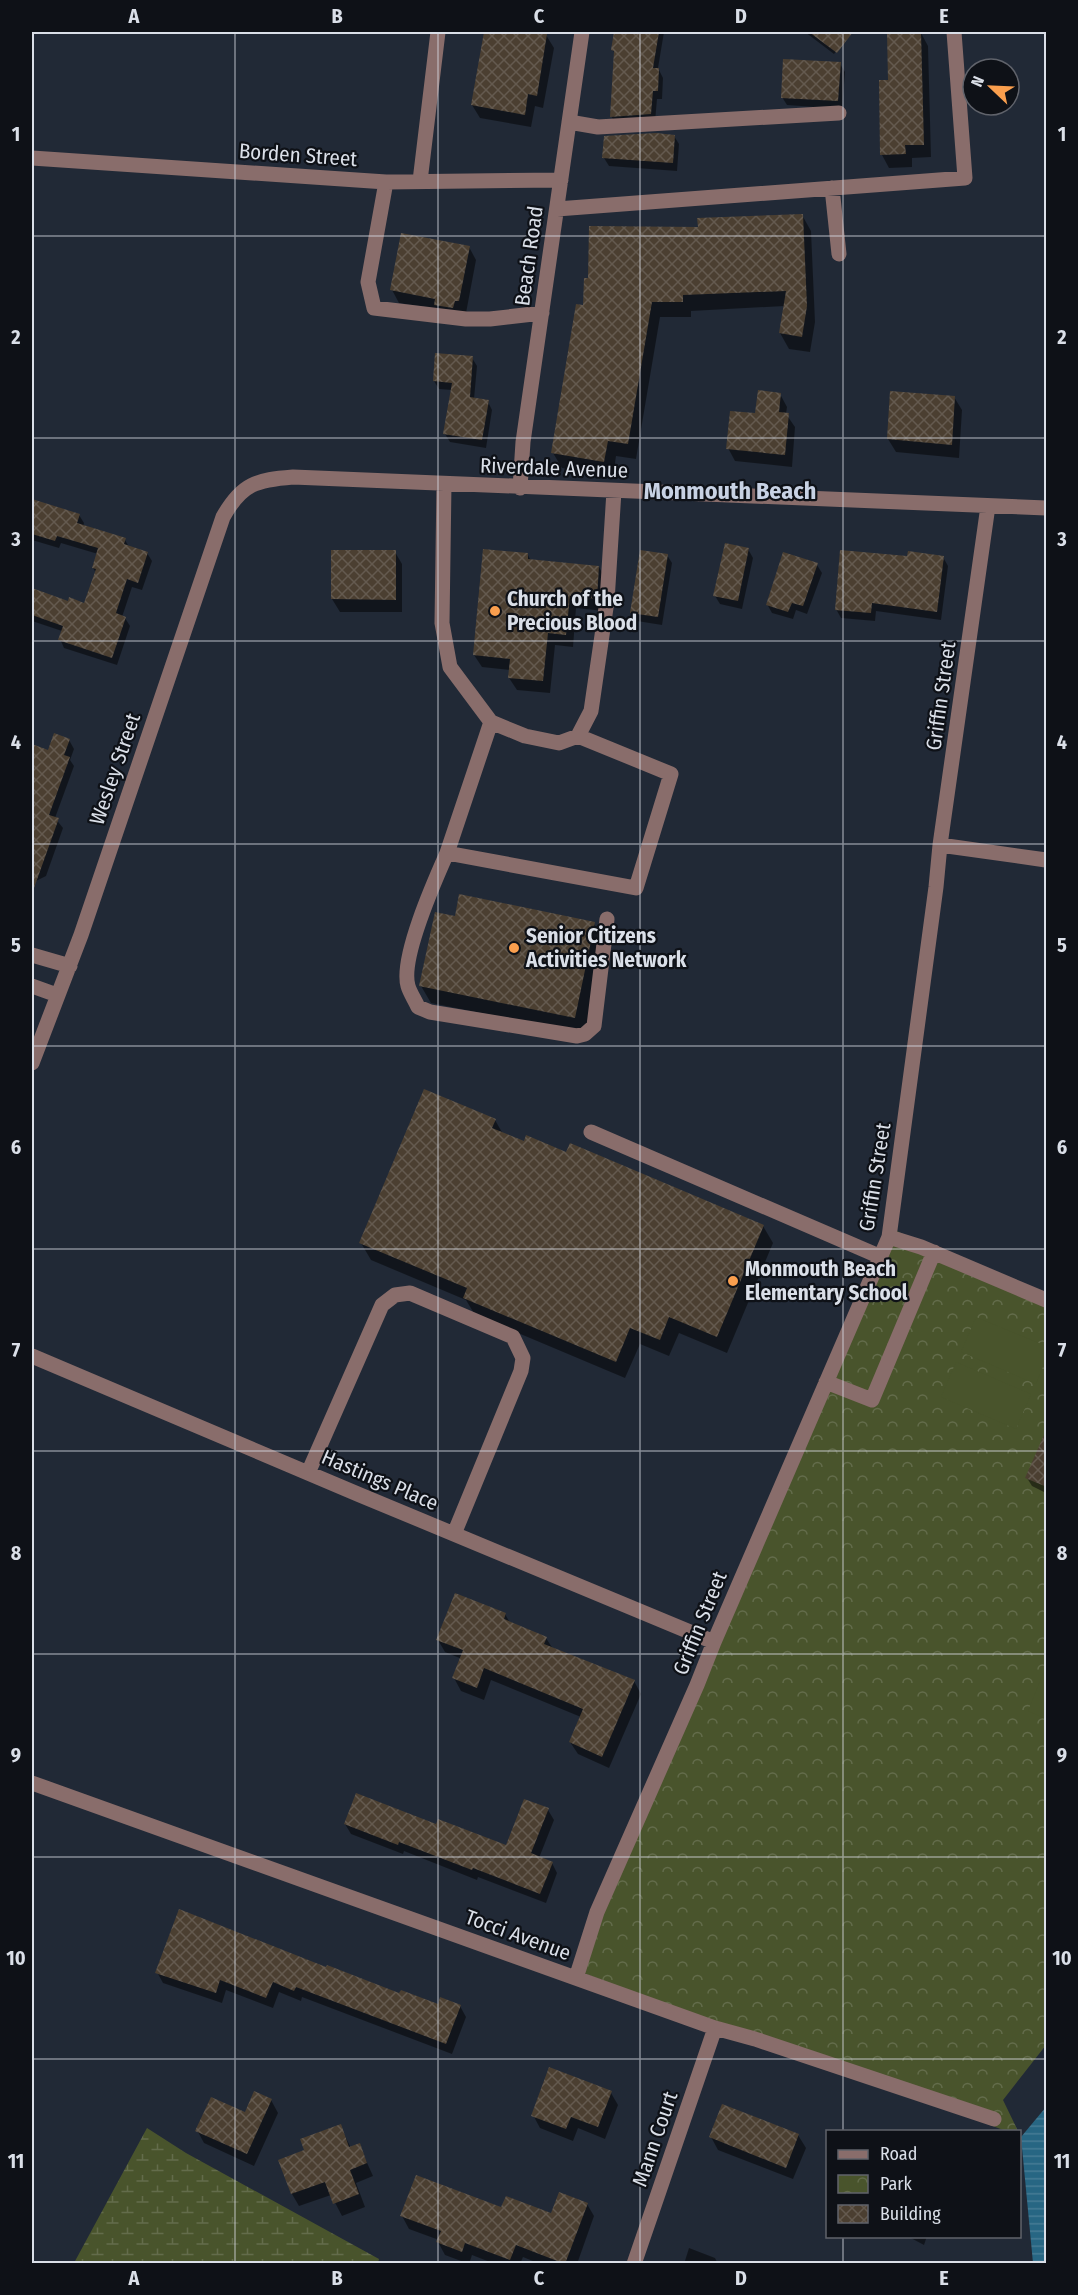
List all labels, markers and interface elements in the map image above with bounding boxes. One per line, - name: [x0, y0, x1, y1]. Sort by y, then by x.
- text: A: [128, 4, 141, 28]
- text: B: [331, 4, 343, 28]
- text: C: [534, 4, 545, 28]
- text: D: [735, 4, 747, 28]
- text: E: [939, 4, 949, 28]
- north arrow: [961, 57, 1021, 117]
- text: N: [967, 73, 988, 89]
- text: 1: [12, 122, 20, 146]
- text: 1: [1058, 122, 1066, 146]
- street label: Borden Street: [238, 138, 358, 172]
- street label: Beach Road: [509, 204, 549, 308]
- text: 2: [10, 325, 21, 349]
- text: 2: [1056, 325, 1067, 349]
- street label: Riverdale Avenue: [479, 452, 629, 484]
- district label: Monmouth Beach: [644, 477, 816, 505]
- text: 3: [10, 527, 21, 551]
- text: 3: [1056, 527, 1067, 551]
- place label: Church of the Precious Blood: [507, 586, 637, 636]
- marker: Church of the Precious Blood: [488, 604, 502, 618]
- street label: Griffin Street: [920, 640, 962, 752]
- street label: Wesley Street: [84, 710, 146, 828]
- text: 4: [11, 730, 21, 754]
- text: 4: [1057, 730, 1067, 754]
- place label: Senior Citizens Activities Network: [525, 923, 687, 973]
- text: 5: [11, 933, 21, 957]
- text: 5: [1057, 933, 1067, 957]
- marker: Senior Citizens Activities Network: [507, 941, 521, 955]
- street label: Griffin Street: [854, 1121, 896, 1233]
- text: 6: [11, 1135, 21, 1159]
- text: 6: [1057, 1135, 1067, 1159]
- place label: Monmouth Beach Elementary School: [745, 1256, 908, 1306]
- marker: Monmouth Beach Elementary School: [726, 1274, 740, 1288]
- text: 7: [12, 1338, 21, 1362]
- text: 7: [1058, 1338, 1067, 1362]
- street label: Hastings Place: [318, 1444, 442, 1516]
- text: 8: [11, 1541, 22, 1565]
- text: 8: [1057, 1541, 1068, 1565]
- street label: Griffin Street: [667, 1567, 733, 1679]
- text: 9: [11, 1743, 21, 1767]
- text: 9: [1057, 1743, 1067, 1767]
- street label: Tocci Avenue: [462, 1904, 574, 1966]
- text: 10: [6, 1946, 26, 1970]
- text: 10: [1052, 1946, 1072, 1970]
- street label: Mann Court: [627, 2088, 683, 2190]
- legend: [826, 2130, 1021, 2238]
- text: Road: [880, 2143, 917, 2165]
- text: 11: [8, 2149, 24, 2173]
- text: 11: [1054, 2149, 1070, 2173]
- text: Park: [880, 2173, 913, 2195]
- text: Building: [880, 2203, 941, 2225]
- text: A: [128, 2266, 141, 2290]
- text: B: [331, 2266, 343, 2290]
- text: C: [534, 2266, 545, 2290]
- text: D: [735, 2266, 747, 2290]
- text: E: [939, 2266, 949, 2290]

